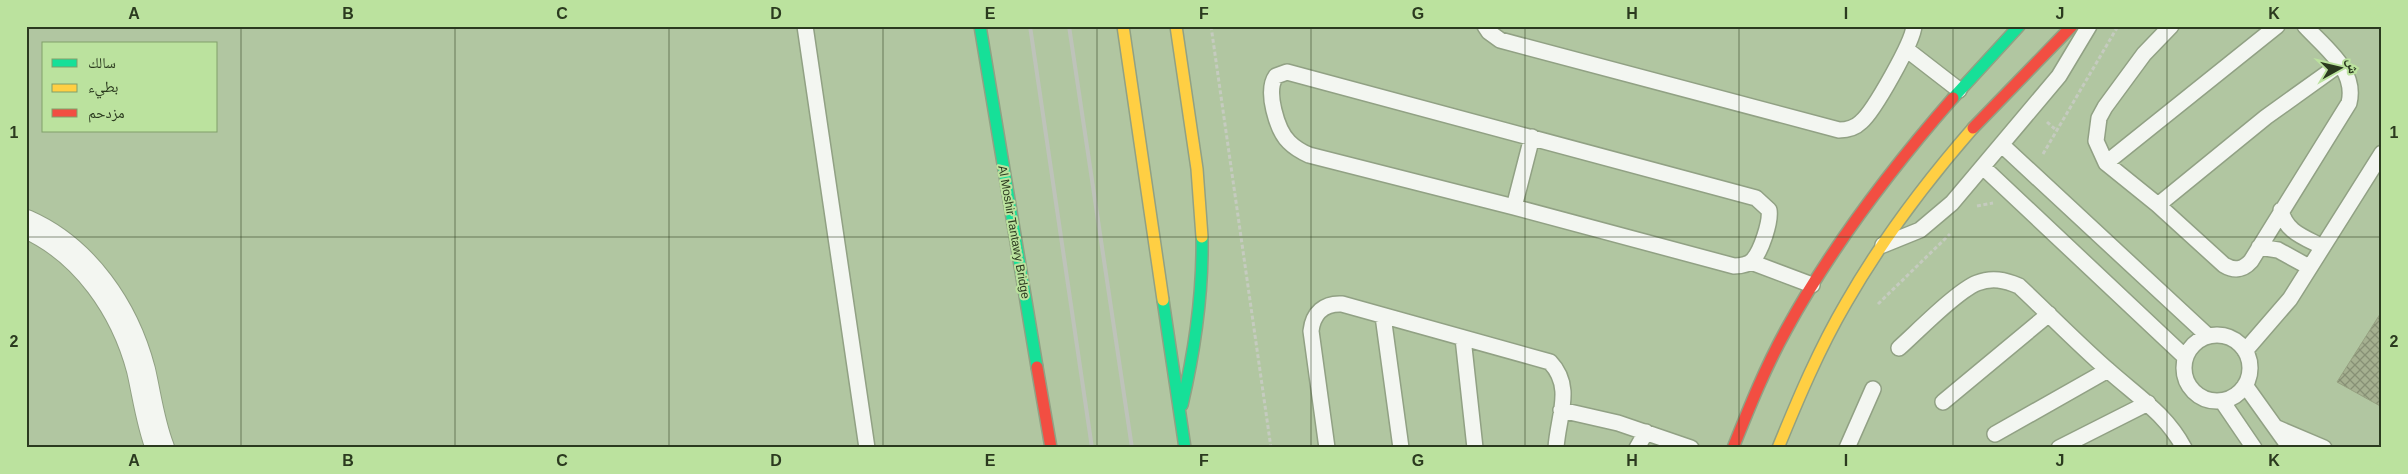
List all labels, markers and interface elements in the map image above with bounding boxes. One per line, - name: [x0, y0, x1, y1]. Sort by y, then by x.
- text: A: [128, 5, 140, 22]
- text: B: [342, 5, 354, 22]
- text: C: [556, 5, 568, 22]
- text: D: [770, 5, 782, 22]
- text: E: [985, 5, 996, 22]
- text: F: [1199, 5, 1209, 22]
- text: G: [1412, 5, 1424, 22]
- text: H: [1626, 5, 1638, 22]
- text: I: [1844, 5, 1848, 22]
- text: J: [2056, 5, 2064, 22]
- text: K: [2268, 5, 2280, 22]
- legend: [42, 42, 218, 132]
- north arrow: [2316, 42, 2366, 92]
- text: سالك: [88, 54, 116, 71]
- text: ش: [2343, 58, 2362, 75]
- text: بطيء: [88, 78, 118, 99]
- text: مزدحم: [88, 104, 125, 123]
- text: 1: [10, 124, 19, 141]
- text: 1: [2390, 124, 2399, 141]
- street label: Al Moshir Tantawy Bridge: [995, 164, 1033, 300]
- text: 2: [10, 333, 19, 350]
- text: 2: [2390, 333, 2399, 350]
- text: A: [128, 452, 140, 469]
- text: B: [342, 452, 354, 469]
- text: C: [556, 452, 568, 469]
- text: D: [770, 452, 782, 469]
- text: E: [985, 452, 996, 469]
- text: F: [1199, 452, 1209, 469]
- text: G: [1412, 452, 1424, 469]
- text: H: [1626, 452, 1638, 469]
- text: I: [1844, 452, 1848, 469]
- text: J: [2056, 452, 2064, 469]
- text: K: [2268, 452, 2280, 469]

